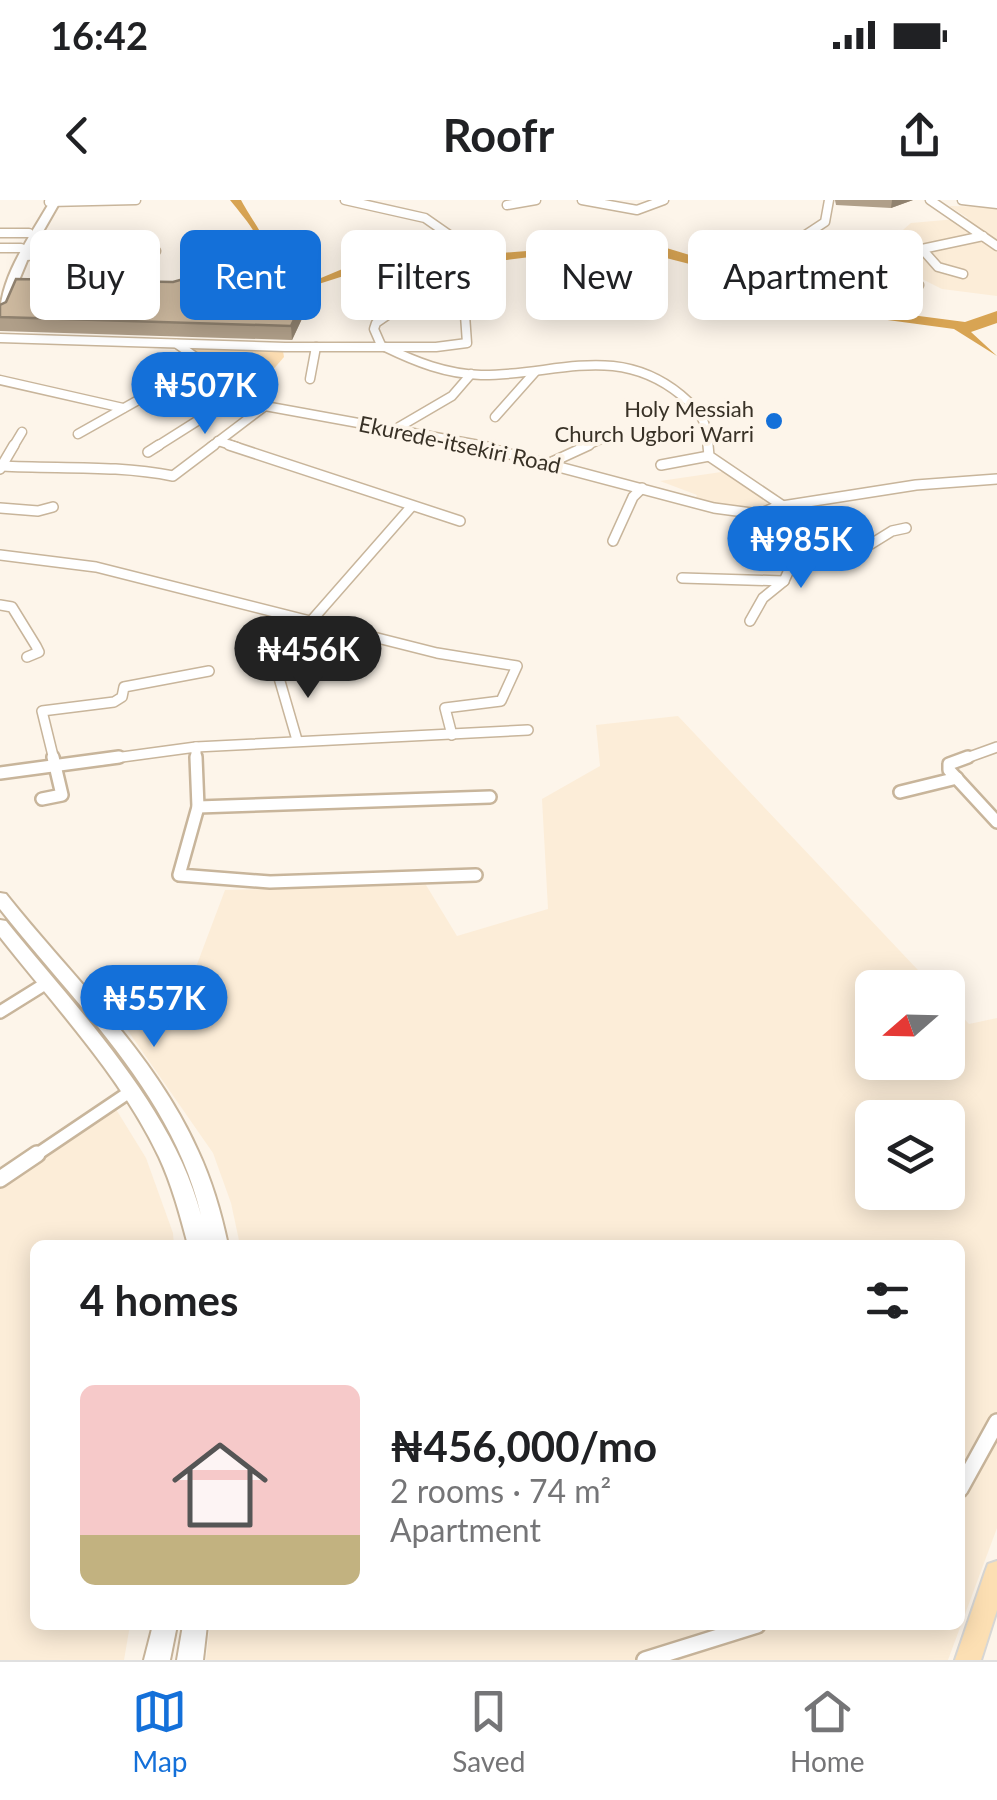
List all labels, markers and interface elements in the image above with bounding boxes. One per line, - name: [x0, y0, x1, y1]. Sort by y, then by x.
- text: 16:42: [50, 12, 148, 58]
- icon: back: [50, 108, 105, 163]
- text: Roofr: [443, 108, 554, 162]
- icon: share: [892, 108, 947, 163]
- chip: Buy: [30, 230, 160, 320]
- chip: Rent: [180, 230, 321, 320]
- chip: Filters: [341, 230, 506, 320]
- chip: New: [526, 230, 668, 320]
- chip: Apartment: [688, 230, 923, 320]
- pin: ₦507K: [135, 352, 275, 437]
- text: ₦507K: [153, 365, 257, 404]
- place label: Holy Messiah Church Ugbori Warri: [555, 395, 754, 447]
- street label: Ekurede-itsekiri Road: [357, 409, 563, 479]
- marker: Holy Messiah Church Ugbori Warri: [763, 410, 785, 432]
- pin: ₦985K: [731, 506, 871, 591]
- text: ₦985K: [749, 519, 853, 558]
- pin: ₦456K: [238, 616, 378, 701]
- text: ₦456K: [256, 629, 360, 668]
- pin: ₦557K: [84, 965, 224, 1050]
- north arrow: [855, 970, 965, 1080]
- map controls: [855, 970, 965, 1210]
- text: ₦557K: [102, 978, 206, 1017]
- button: layers: [855, 1100, 965, 1210]
- icon: filters: [860, 1273, 915, 1328]
- text: 4 homes: [80, 1275, 238, 1325]
- text: ₦456,000/mo: [390, 1421, 657, 1471]
- icon: home: [160, 1425, 280, 1545]
- text: 2 rooms · 74 m²: [390, 1471, 611, 1510]
- text: Apartment: [390, 1510, 541, 1549]
- tab: Map: [132, 1684, 188, 1778]
- tab: Saved: [452, 1684, 525, 1778]
- tab: Home: [790, 1684, 865, 1778]

